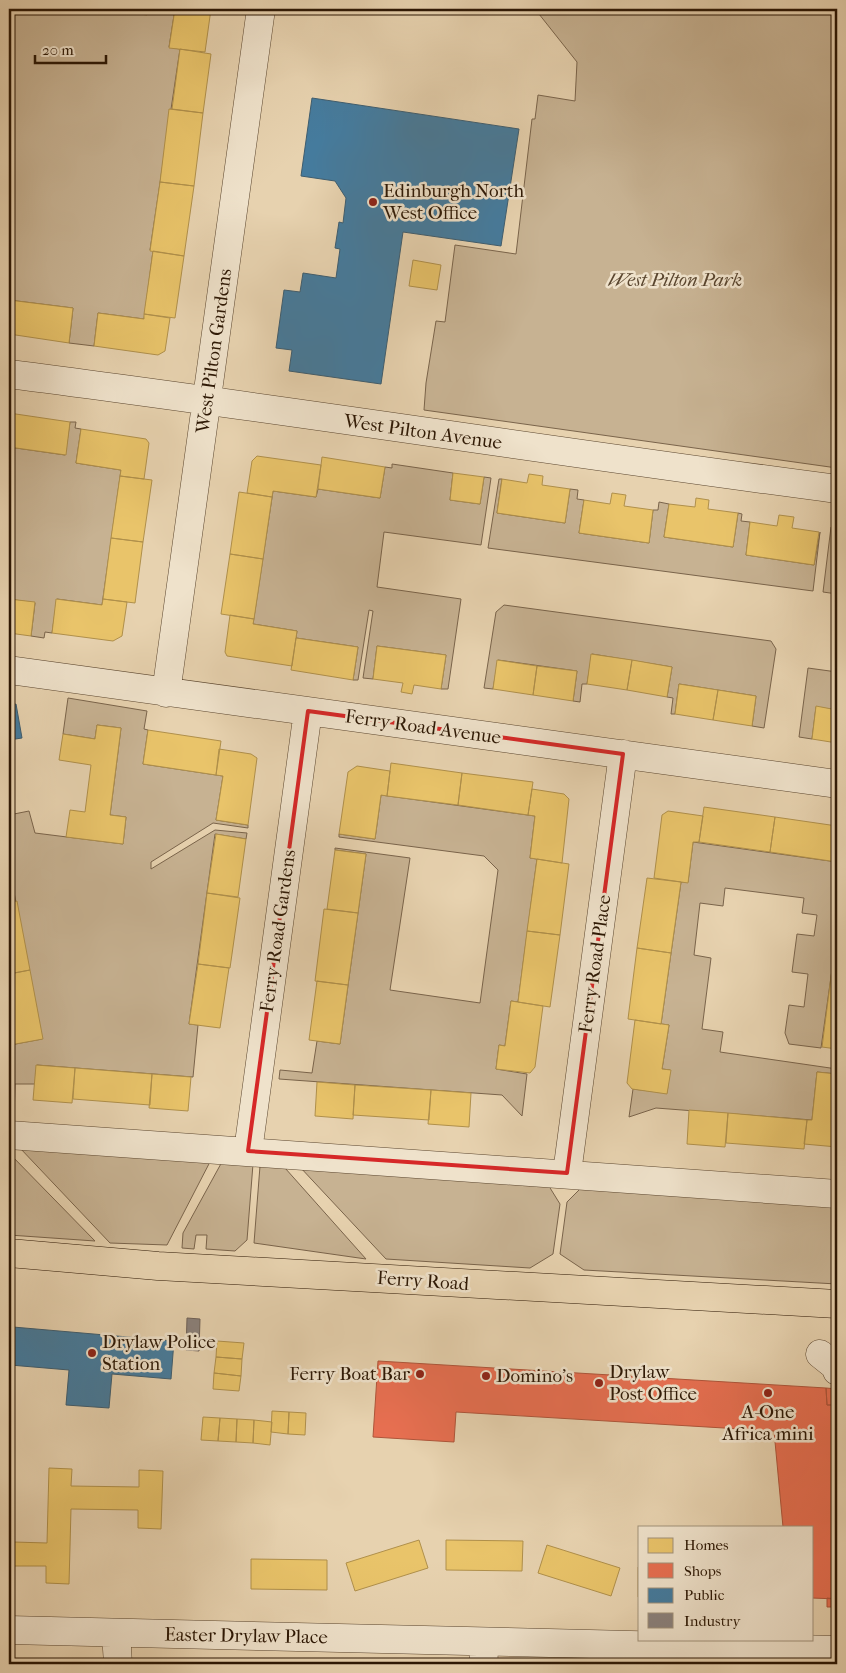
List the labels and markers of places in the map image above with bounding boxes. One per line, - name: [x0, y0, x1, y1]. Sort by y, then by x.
- place label: Edinburgh North West Office: [382, 180, 524, 224]
- marker: Edinburgh North West Office: [367, 196, 379, 208]
- place label: Drylaw Police Station: [102, 1331, 216, 1375]
- marker: Drylaw Police Station: [86, 1347, 98, 1359]
- place label: Drylaw Post Office: [609, 1361, 697, 1405]
- place label: Ferry Boat Bar: [289, 1363, 411, 1385]
- place label: Domino's: [496, 1365, 573, 1387]
- marker: Ferry Boat Bar: [414, 1368, 426, 1380]
- marker: Domino's: [480, 1370, 492, 1382]
- marker: Drylaw Post Office: [593, 1377, 605, 1389]
- marker: A-One Africa mini: [762, 1387, 774, 1399]
- place label: A-One Africa mini: [721, 1401, 814, 1445]

